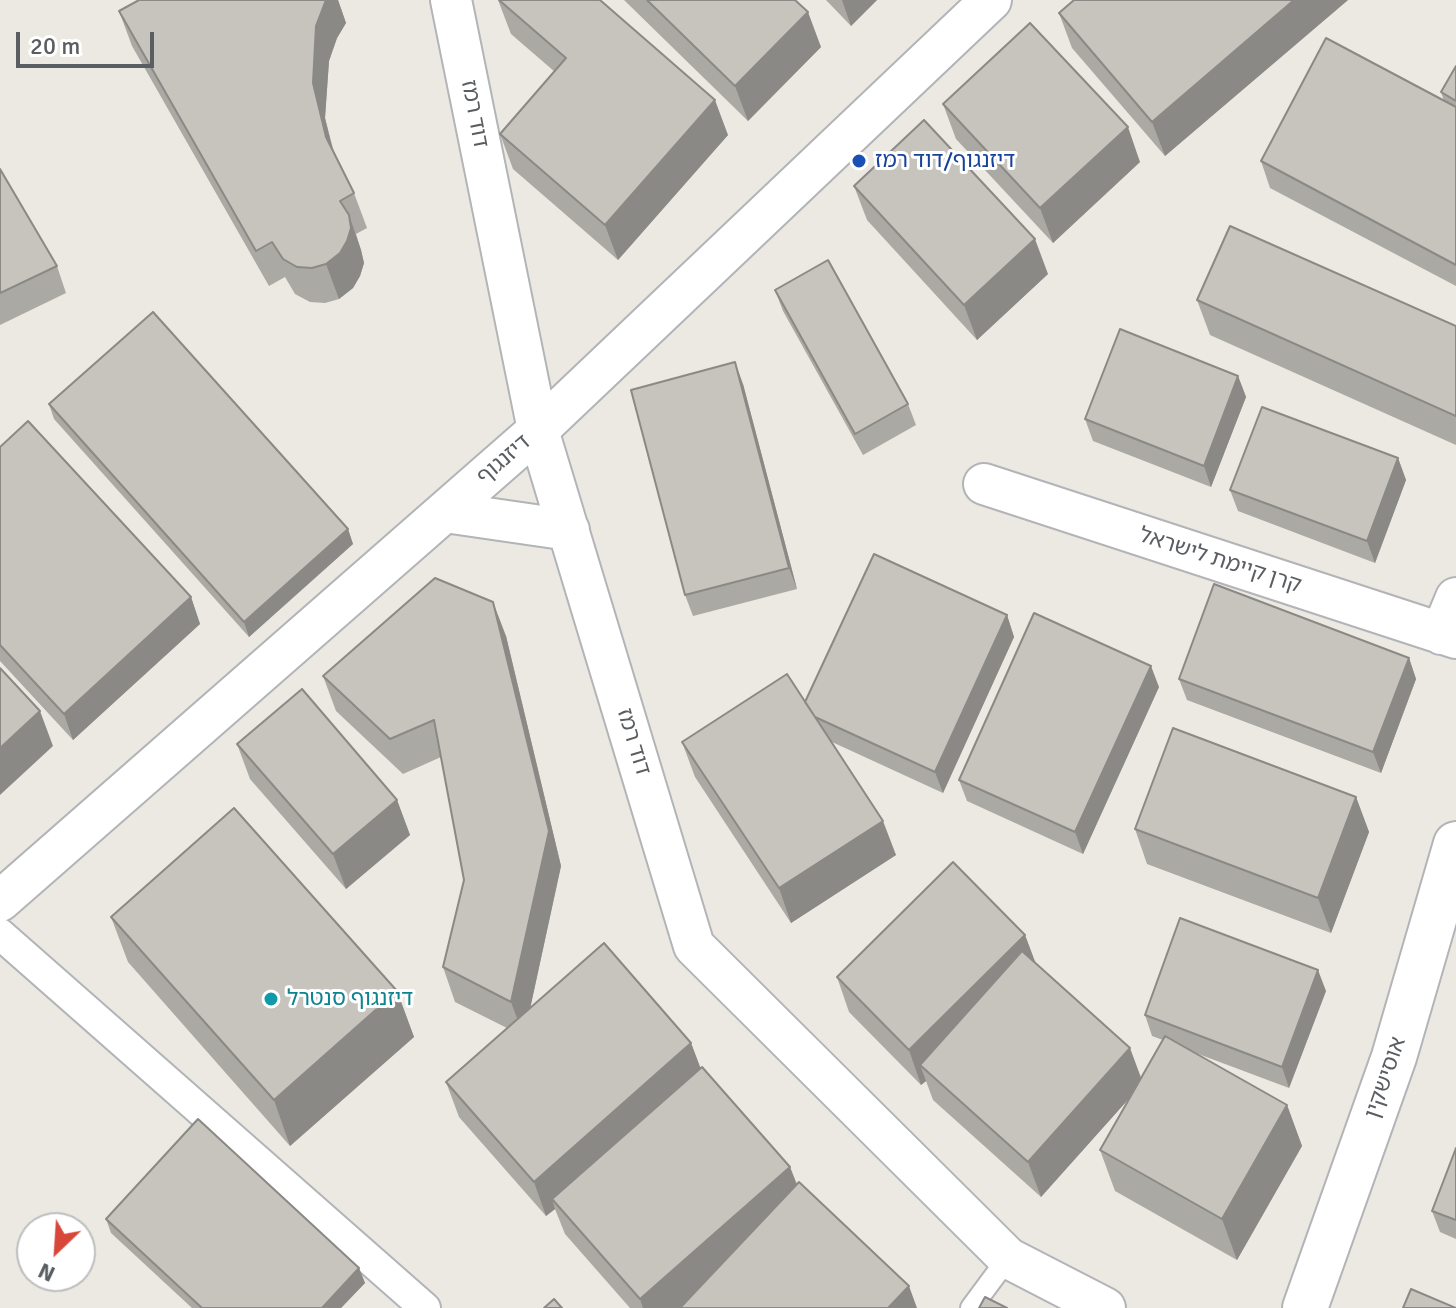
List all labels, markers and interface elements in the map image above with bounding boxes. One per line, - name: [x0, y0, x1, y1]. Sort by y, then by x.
- scale bar: [20, 16, 158, 66]
- text: 20 m: [30, 31, 80, 61]
- street label: דוד רמז: [455, 78, 493, 150]
- place label: דיזנגוף/דוד רמז: [875, 148, 1015, 174]
- marker: דיזנגוף/דוד רמז: [850, 152, 868, 170]
- street label: דיזנגוף: [472, 430, 536, 490]
- street label: קרן קיימת לישראל: [1136, 522, 1304, 600]
- street label: דוד רמז: [610, 705, 656, 779]
- place label: דיזנגוף סנטרל: [287, 986, 413, 1012]
- marker: דיזנגוף סנטרל: [262, 990, 280, 1008]
- street label: אוסישקין: [1360, 1034, 1412, 1122]
- north arrow: [16, 1212, 96, 1292]
- text: N: [34, 1257, 59, 1288]

